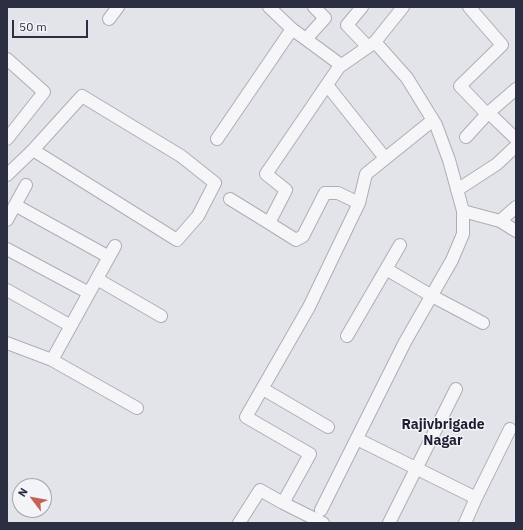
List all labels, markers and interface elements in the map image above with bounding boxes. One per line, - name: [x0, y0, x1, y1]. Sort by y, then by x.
- scale bar: [14, 12, 90, 38]
- text: 50 m: [19, 19, 47, 34]
- district label: Rajivbrigade Nagar: [401, 417, 485, 450]
- north arrow: [12, 478, 52, 518]
- text: N: [15, 485, 31, 499]

